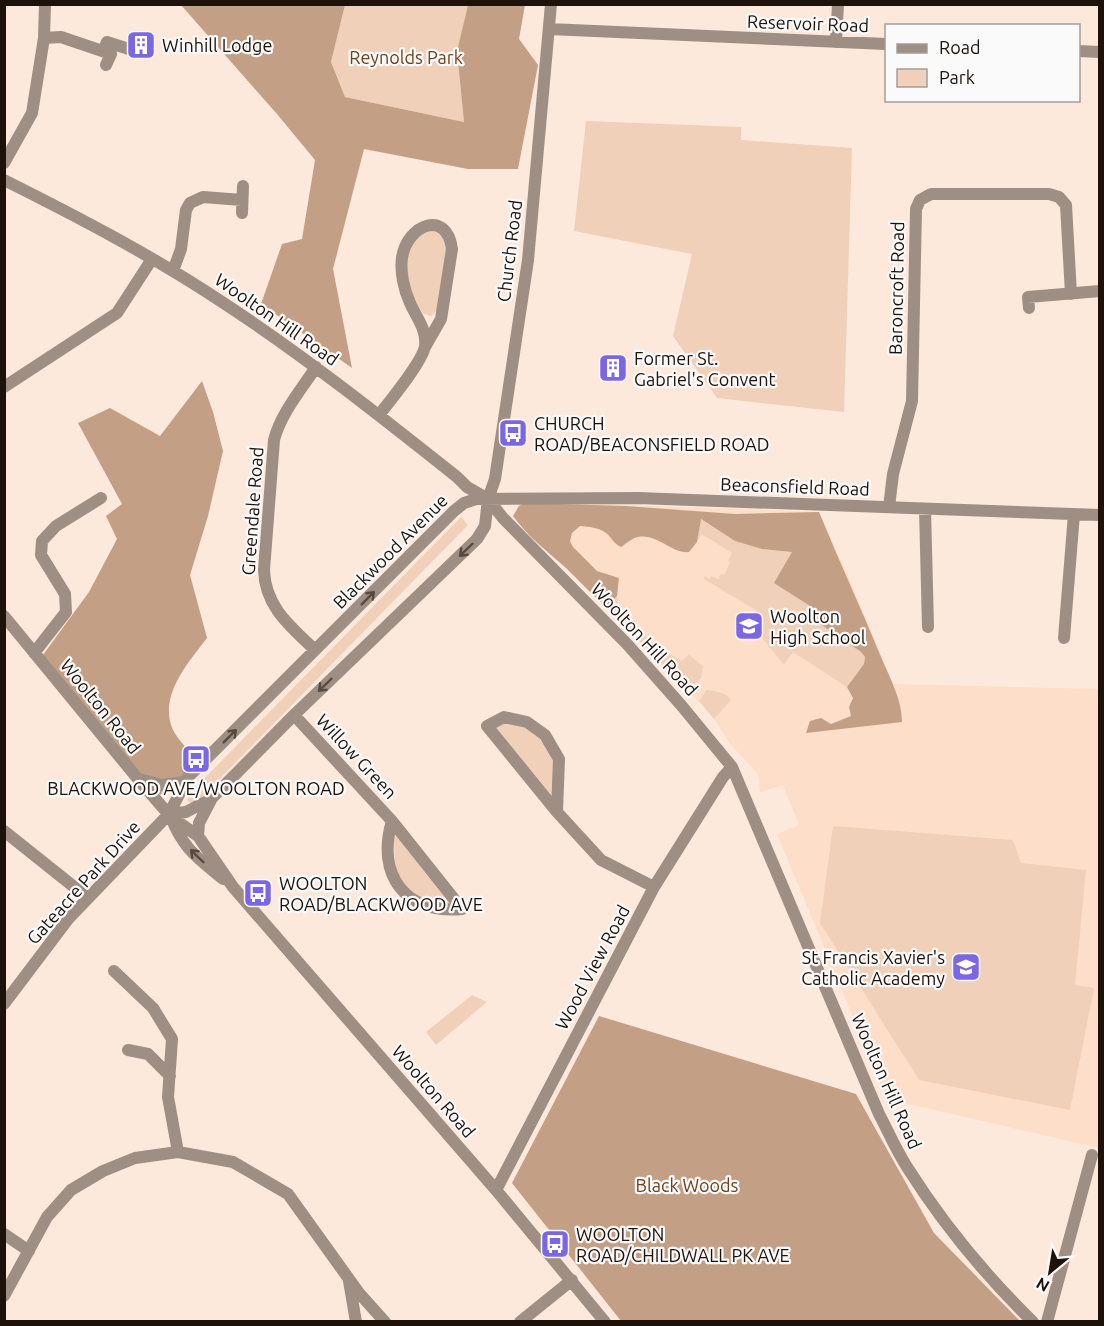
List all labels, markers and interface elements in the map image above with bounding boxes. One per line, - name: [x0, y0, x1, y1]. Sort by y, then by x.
- street label: Reservoir Road: [747, 11, 869, 35]
- legend: [885, 24, 1080, 102]
- building icon: Winhill Lodge: [125, 29, 157, 61]
- place label: Winhill Lodge: [162, 35, 272, 55]
- text: Road: [939, 37, 981, 57]
- park label: Reynolds Park: [349, 47, 463, 67]
- text: Park: [939, 67, 975, 87]
- street label: Church Road: [493, 199, 525, 303]
- street label: Baroncroft Road: [885, 221, 907, 355]
- street label: Woolton Hill Road: [211, 269, 343, 369]
- place label: Former St. Gabriel's Convent: [634, 348, 776, 389]
- building icon: Former St. Gabriel's Convent: [597, 352, 629, 384]
- place label: CHURCH ROAD/BEACONSFIELD ROAD: [534, 413, 769, 454]
- bus stop icon: CHURCH ROAD/BEACONSFIELD ROAD: [497, 417, 529, 449]
- street label: Greendale Road: [238, 446, 266, 576]
- street label: Beaconsfield Road: [720, 473, 870, 499]
- street label: Blackwood Avenue: [329, 490, 451, 612]
- one-way arrow: [458, 543, 473, 557]
- street label: Woolton Hill Road: [588, 579, 702, 699]
- one-way arrow: [360, 590, 375, 605]
- place label: Woolton High School: [770, 606, 866, 647]
- school or university icon: Woolton High School: [733, 610, 765, 642]
- street label: Woolton Road: [57, 655, 145, 757]
- one-way arrow: [318, 678, 333, 693]
- street label: Willow Green: [313, 710, 401, 802]
- one-way arrow: [222, 728, 237, 743]
- bus stop icon: BLACKWOOD AVE/WOOLTON ROAD: [180, 743, 212, 775]
- place label: BLACKWOOD AVE/WOOLTON ROAD: [47, 778, 345, 798]
- street label: Gateacre Park Drive: [22, 816, 144, 948]
- one-way arrow: [189, 849, 204, 863]
- place label: WOOLTON ROAD/BLACKWOOD AVE: [279, 873, 483, 914]
- bus stop icon: WOOLTON ROAD/BLACKWOOD AVE: [242, 877, 274, 909]
- street label: Wood View Road: [551, 901, 633, 1033]
- place label: St Francis Xavier's Catholic Academy: [801, 947, 945, 988]
- school or university icon: St Francis Xavier's Catholic Academy: [950, 951, 982, 983]
- street label: Woolton Hill Road: [848, 1010, 926, 1152]
- street label: Woolton Road: [389, 1041, 479, 1141]
- park label: Black Woods: [636, 1175, 739, 1195]
- place label: WOOLTON ROAD/CHILDWALL PK AVE: [576, 1224, 790, 1265]
- bus stop icon: WOOLTON ROAD/CHILDWALL PK AVE: [539, 1228, 571, 1260]
- north arrow: [1020, 1242, 1080, 1302]
- text: N: [1033, 1274, 1052, 1296]

